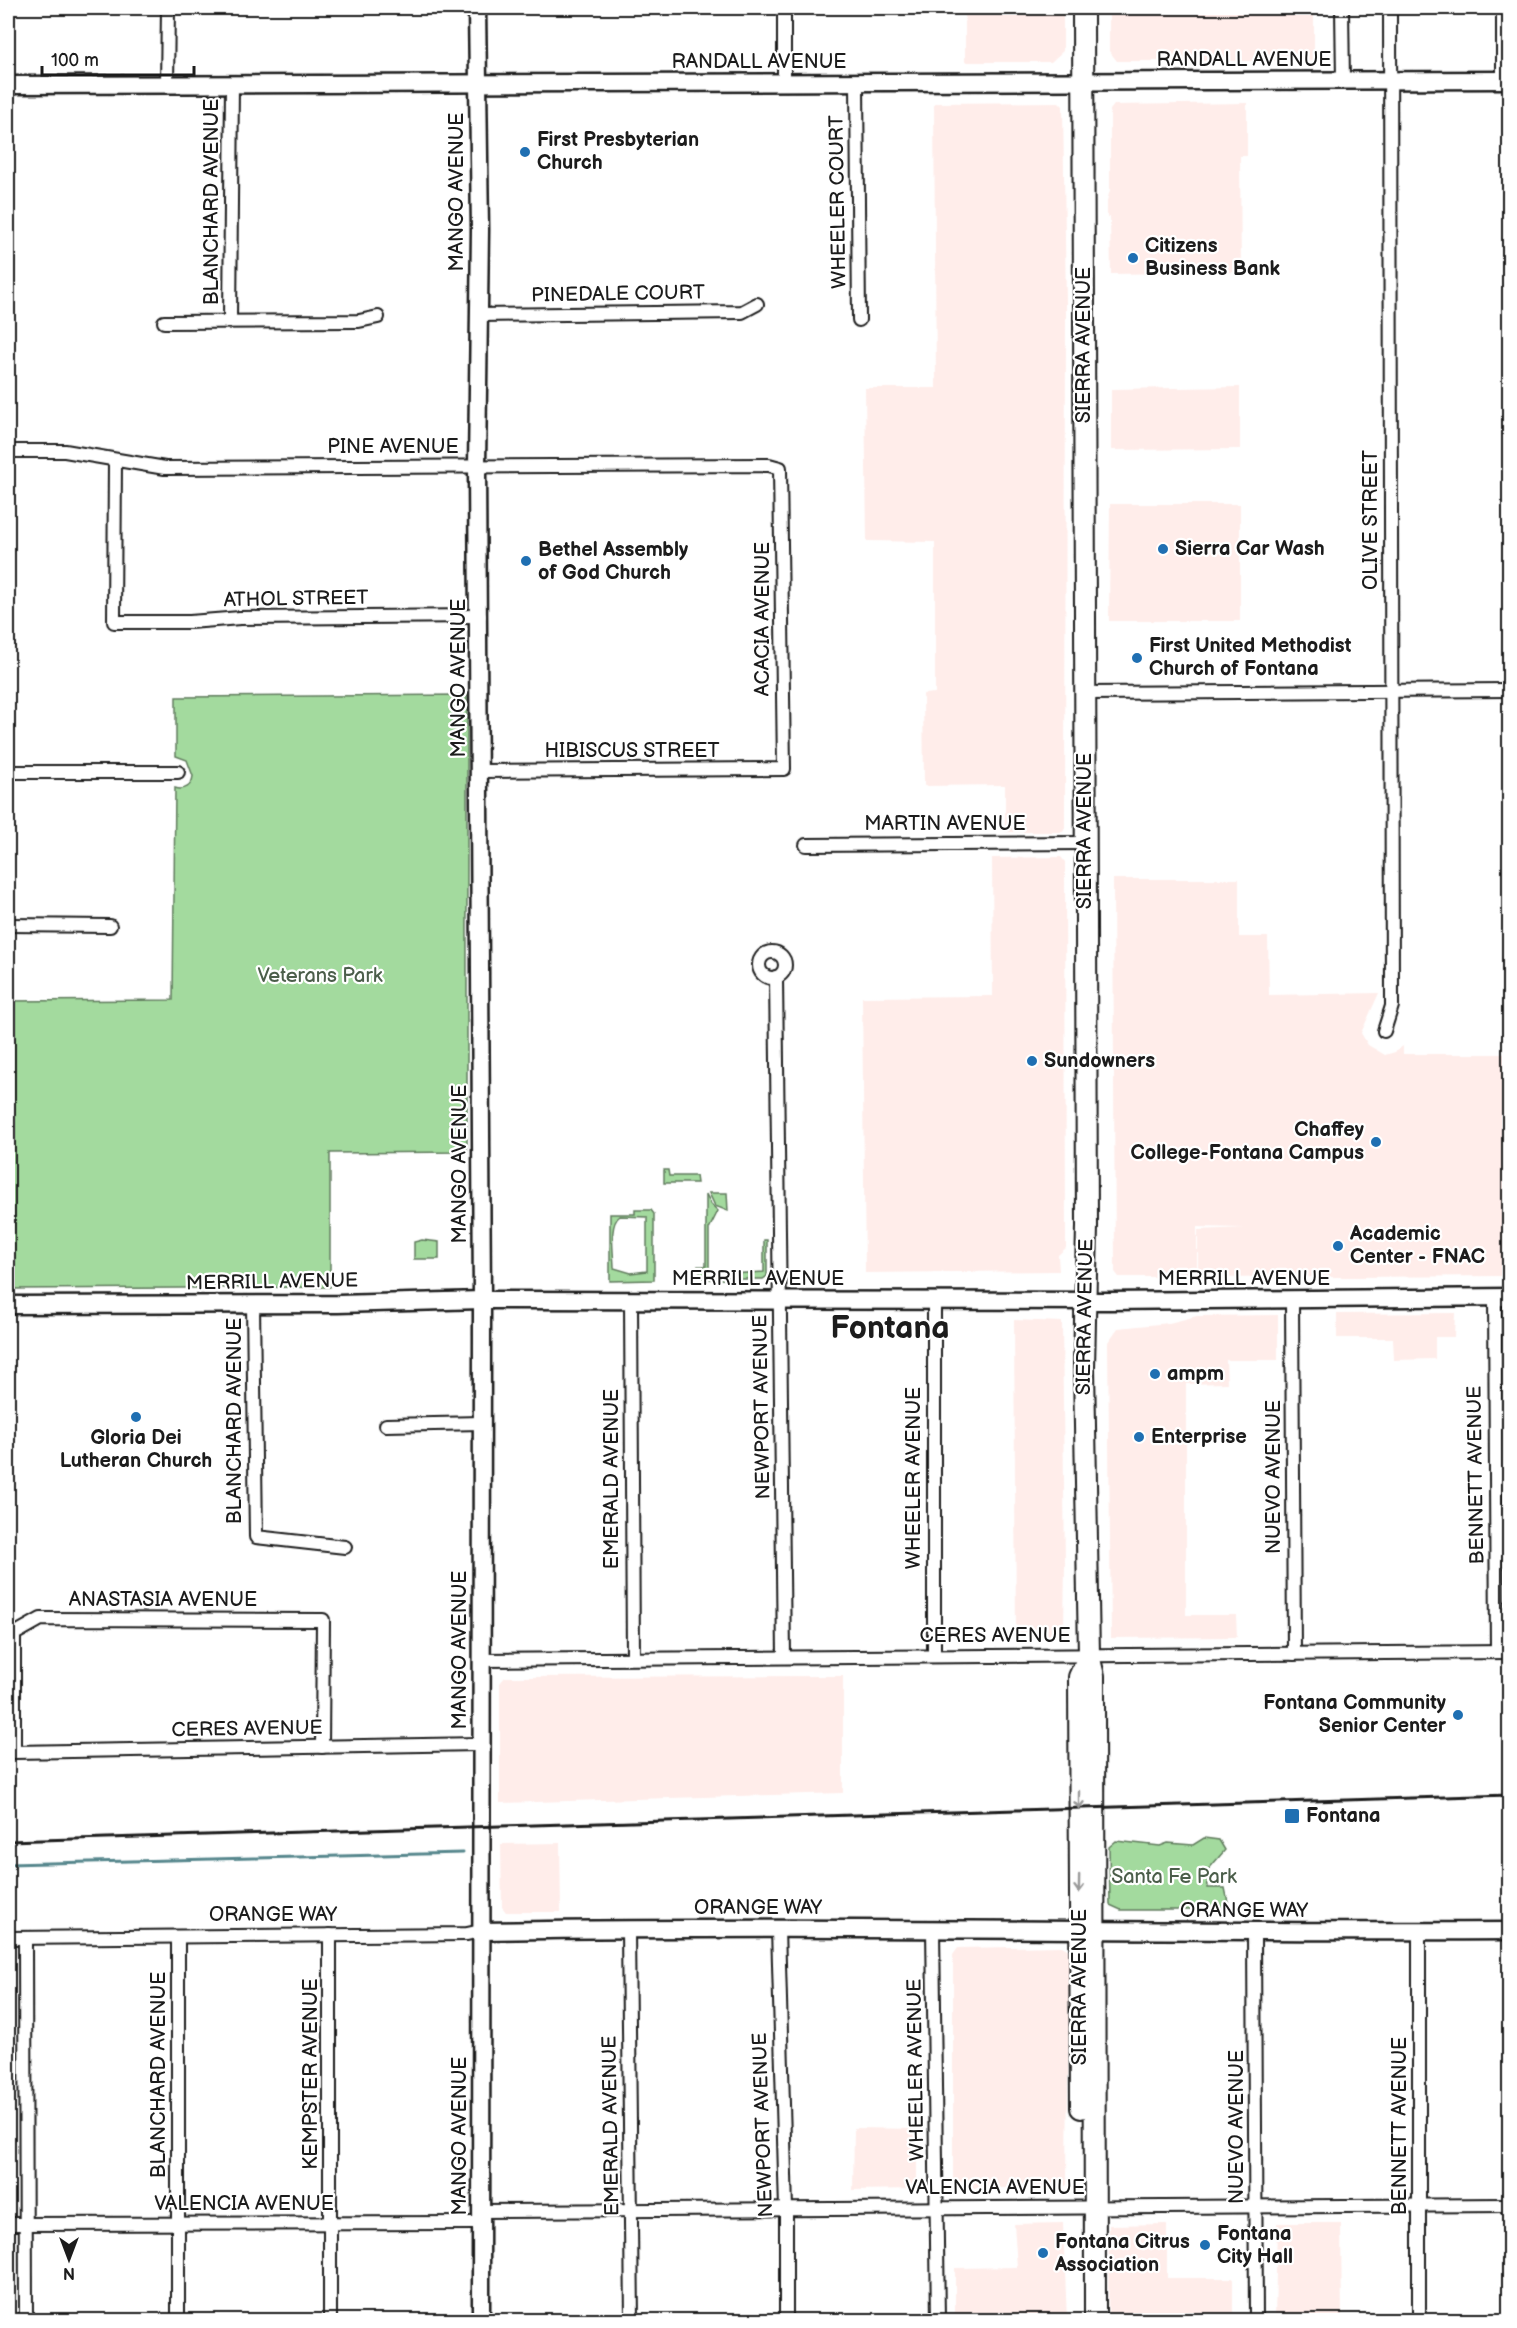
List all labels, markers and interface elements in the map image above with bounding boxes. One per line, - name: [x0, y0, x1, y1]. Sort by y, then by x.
- scale bar: [42, 39, 194, 77]
- street label: RANDALL AVENUE: [1157, 48, 1332, 72]
- text: 100 m: [51, 50, 99, 71]
- street label: RANDALL AVENUE: [672, 50, 847, 74]
- street label: BLANCHARD AVENUE: [200, 99, 224, 305]
- street label: MANGO AVENUE: [445, 112, 469, 272]
- street label: WHEELER COURT: [824, 115, 852, 289]
- place label: First Presbyterian Church: [537, 128, 699, 175]
- marker: First Presbyterian Church: [518, 145, 532, 159]
- place label: Citizens Business Bank: [1145, 234, 1281, 281]
- marker: Citizens Business Bank: [1126, 251, 1140, 265]
- street label: SIERRA AVENUE: [1072, 267, 1096, 423]
- street label: PINEDALE COURT: [531, 280, 705, 308]
- street label: PINE AVENUE: [327, 435, 459, 459]
- street label: OLIVE STREET: [1359, 450, 1383, 590]
- place label: Sierra Car Wash: [1175, 537, 1325, 561]
- place label: Bethel Assembly of God Church: [538, 538, 689, 585]
- street label: ACACIA AVENUE: [751, 542, 775, 696]
- marker: Sierra Car Wash: [1156, 542, 1170, 556]
- marker: Bethel Assembly of God Church: [519, 554, 533, 568]
- street label: ATHOL STREET: [223, 586, 369, 612]
- street label: MANGO AVENUE: [447, 598, 471, 758]
- place label: First United Methodist Church of Fontana: [1149, 634, 1352, 681]
- marker: First United Methodist Church of Fontana: [1130, 651, 1144, 665]
- street label: HIBISCUS STREET: [544, 739, 720, 763]
- street label: SIERRA AVENUE: [1073, 753, 1097, 909]
- street label: MARTIN AVENUE: [864, 812, 1026, 836]
- park label: Veterans Park: [258, 964, 383, 988]
- place label: Sundowners: [1044, 1049, 1155, 1073]
- marker: Sundowners: [1025, 1054, 1039, 1068]
- street label: MANGO AVENUE: [448, 1084, 472, 1244]
- place label: Chaffey College-Fontana Campus: [1131, 1118, 1365, 1165]
- marker: Chaffey College-Fontana Campus: [1369, 1135, 1383, 1149]
- place label: Academic Center - FNAC: [1349, 1222, 1485, 1269]
- street label: SIERRA AVENUE: [1072, 1239, 1098, 1395]
- marker: Academic Center - FNAC: [1331, 1239, 1345, 1253]
- street label: MERRILL AVENUE: [672, 1267, 844, 1291]
- street label: MERRILL AVENUE: [1158, 1267, 1330, 1291]
- street label: MERRILL AVENUE: [186, 1268, 358, 1296]
- district label: Fontana: [830, 1309, 950, 1348]
- street label: NEWPORT AVENUE: [748, 1314, 776, 1500]
- street label: BLANCHARD AVENUE: [223, 1318, 247, 1524]
- place label: ampm: [1167, 1362, 1224, 1386]
- marker: ampm: [1148, 1367, 1162, 1381]
- street label: BENNETT AVENUE: [1462, 1386, 1490, 1564]
- street label: WHEELER AVENUE: [902, 1387, 926, 1569]
- street label: EMERALD AVENUE: [600, 1389, 624, 1569]
- street label: NUEVO AVENUE: [1262, 1400, 1286, 1554]
- marker: Gloria Dei Lutheran Church: [129, 1410, 143, 1424]
- place label: Enterprise: [1151, 1425, 1247, 1449]
- place label: Gloria Dei Lutheran Church: [60, 1426, 212, 1473]
- marker: Enterprise: [1132, 1430, 1146, 1444]
- street label: MANGO AVENUE: [448, 1570, 472, 1730]
- street label: ANASTASIA AVENUE: [69, 1588, 257, 1612]
- street label: CERES AVENUE: [919, 1624, 1071, 1648]
- place label: Fontana Community Senior Center: [1263, 1691, 1447, 1738]
- marker: Fontana Community Senior Center: [1451, 1708, 1465, 1722]
- street label: CERES AVENUE: [171, 1716, 323, 1742]
- one-way arrow: [1074, 1790, 1085, 1810]
- place label: Fontana: [1306, 1804, 1381, 1828]
- marker: Fontana: [1283, 1807, 1301, 1825]
- park label: Santa Fe Park: [1111, 1865, 1237, 1889]
- one-way arrow: [1073, 1874, 1085, 1894]
- street label: ORANGE WAY: [694, 1896, 822, 1920]
- street label: ORANGE WAY: [1180, 1899, 1308, 1923]
- street label: ORANGE WAY: [209, 1903, 337, 1927]
- street label: SIERRA AVENUE: [1068, 1909, 1092, 2065]
- street label: BLANCHARD AVENUE: [147, 1972, 171, 2178]
- street label: KEMPSTER AVENUE: [299, 1978, 323, 2170]
- street label: WHEELER AVENUE: [902, 1979, 930, 2161]
- street label: NEWPORT AVENUE: [748, 2032, 778, 2218]
- street label: EMERALD AVENUE: [597, 2036, 625, 2216]
- street label: BENNETT AVENUE: [1388, 2037, 1412, 2215]
- street label: NUEVO AVENUE: [1225, 2050, 1249, 2204]
- street label: MANGO AVENUE: [448, 2056, 472, 2216]
- street label: VALENCIA AVENUE: [905, 2176, 1085, 2200]
- street label: VALENCIA AVENUE: [154, 2192, 334, 2216]
- place label: Fontana City Hall: [1217, 2222, 1293, 2269]
- north arrow: [39, 2229, 99, 2289]
- place label: Fontana Citrus Association: [1054, 2230, 1190, 2277]
- marker: Fontana City Hall: [1198, 2238, 1212, 2252]
- marker: Fontana Citrus Association: [1036, 2246, 1050, 2260]
- text: N: [63, 2263, 75, 2282]

